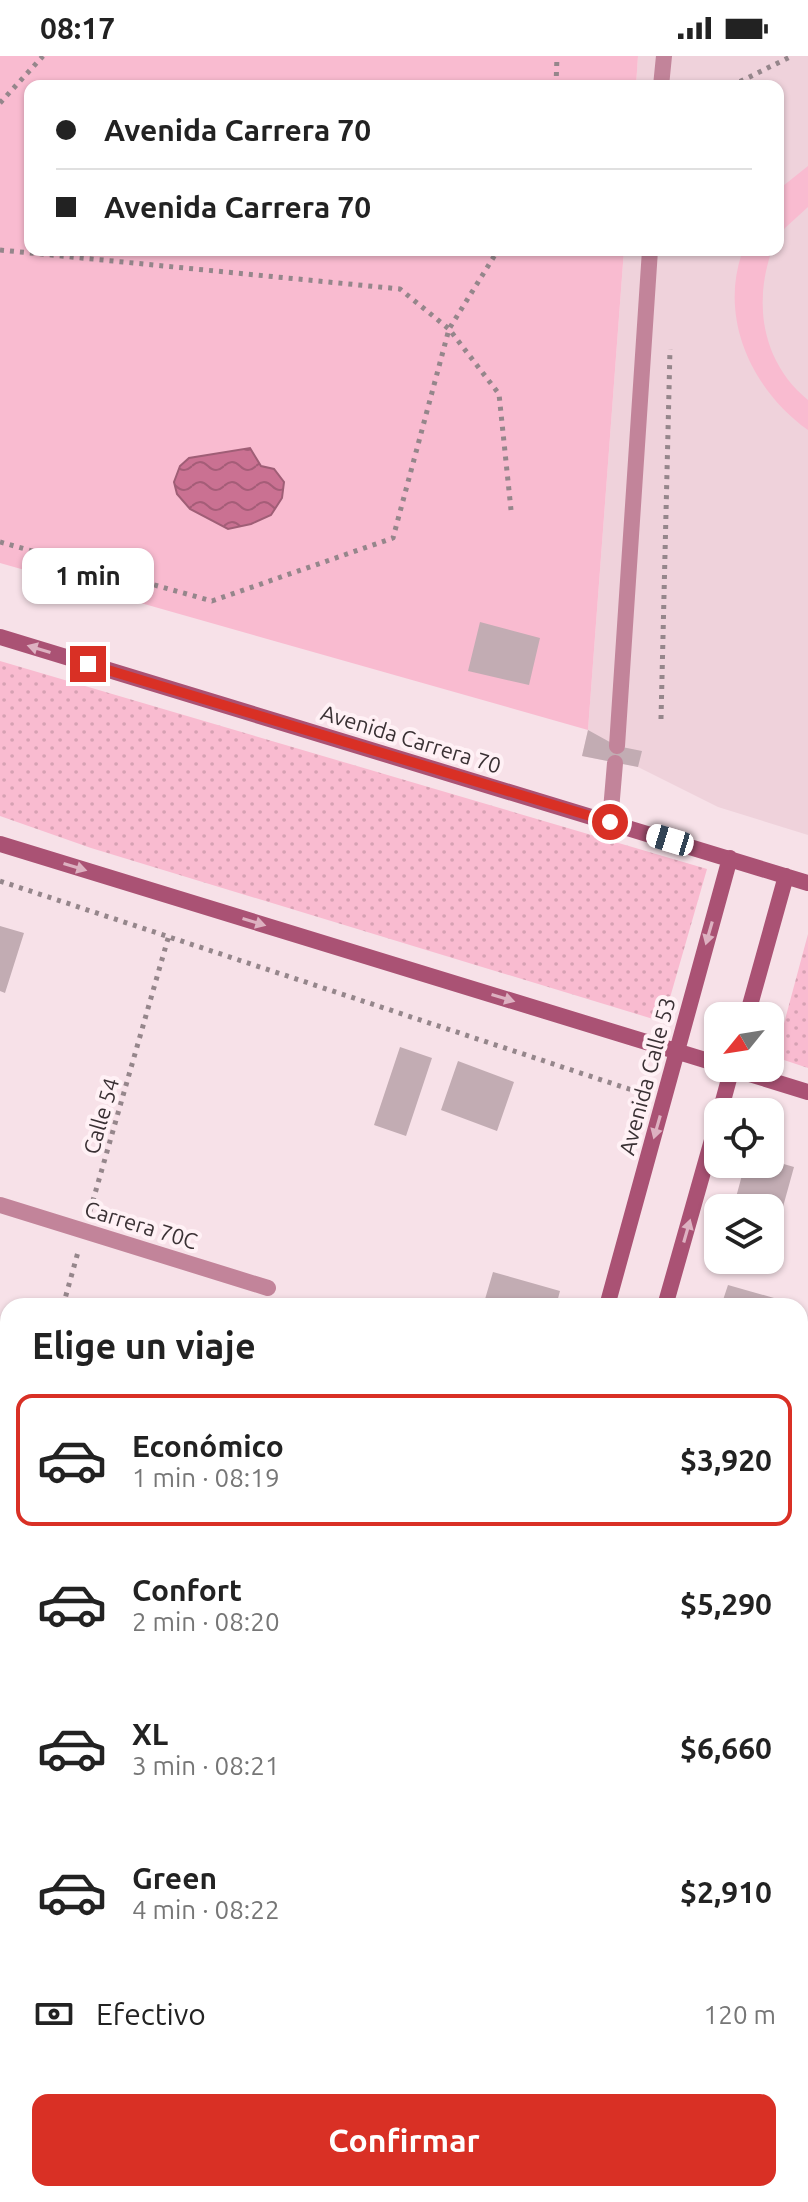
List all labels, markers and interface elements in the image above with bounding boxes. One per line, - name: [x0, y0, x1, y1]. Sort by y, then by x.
- text: 08:17: [40, 11, 115, 45]
- text: Avenida Carrera 70: [104, 113, 371, 147]
- text: Avenida Carrera 70: [104, 190, 371, 224]
- callout: 1 min: [22, 548, 154, 604]
- text: 1 min: [55, 561, 121, 590]
- one-way arrow: [27, 642, 51, 655]
- route end: [70, 646, 106, 682]
- street label: Avenida Carrera 70: [318, 699, 504, 778]
- route start: [592, 804, 628, 840]
- car: [644, 822, 696, 858]
- one-way arrow: [63, 861, 87, 874]
- one-way arrow: [242, 916, 266, 929]
- one-way arrow: [702, 922, 715, 946]
- one-way arrow: [491, 992, 515, 1005]
- street label: Avenida Calle 53: [613, 994, 680, 1158]
- north arrow: [704, 1002, 784, 1082]
- map controls: [704, 1002, 784, 1274]
- street label: Calle 54: [78, 1075, 123, 1157]
- button: locate: [704, 1098, 784, 1178]
- one-way arrow: [650, 1116, 663, 1140]
- button: layers: [704, 1194, 784, 1274]
- street label: Carrera 70C: [82, 1196, 201, 1254]
- one-way arrow: [681, 1218, 693, 1243]
- text: Elige un viaje: [32, 1325, 256, 1366]
- icon: car: [36, 1424, 108, 1496]
- text: Económico: [132, 1429, 284, 1463]
- text: $3,920: [680, 1443, 772, 1477]
- text: 1 min · 08:19: [132, 1463, 280, 1492]
- icon: car: [36, 1568, 108, 1640]
- text: Confort: [132, 1573, 242, 1607]
- text: $5,290: [680, 1587, 772, 1621]
- text: 2 min · 08:20: [132, 1607, 280, 1636]
- icon: car: [36, 1712, 108, 1784]
- text: XL: [132, 1717, 168, 1751]
- text: $6,660: [680, 1731, 772, 1765]
- text: 3 min · 08:21: [132, 1751, 280, 1780]
- icon: car: [36, 1856, 108, 1928]
- text: Green: [132, 1861, 217, 1895]
- text: $2,910: [680, 1875, 772, 1909]
- text: 4 min · 08:22: [132, 1895, 280, 1924]
- icon: cash: [32, 1992, 76, 2036]
- text: Efectivo: [96, 1997, 206, 2031]
- text: 120 m: [704, 2000, 776, 2029]
- button: Confirmar: [32, 2094, 776, 2186]

